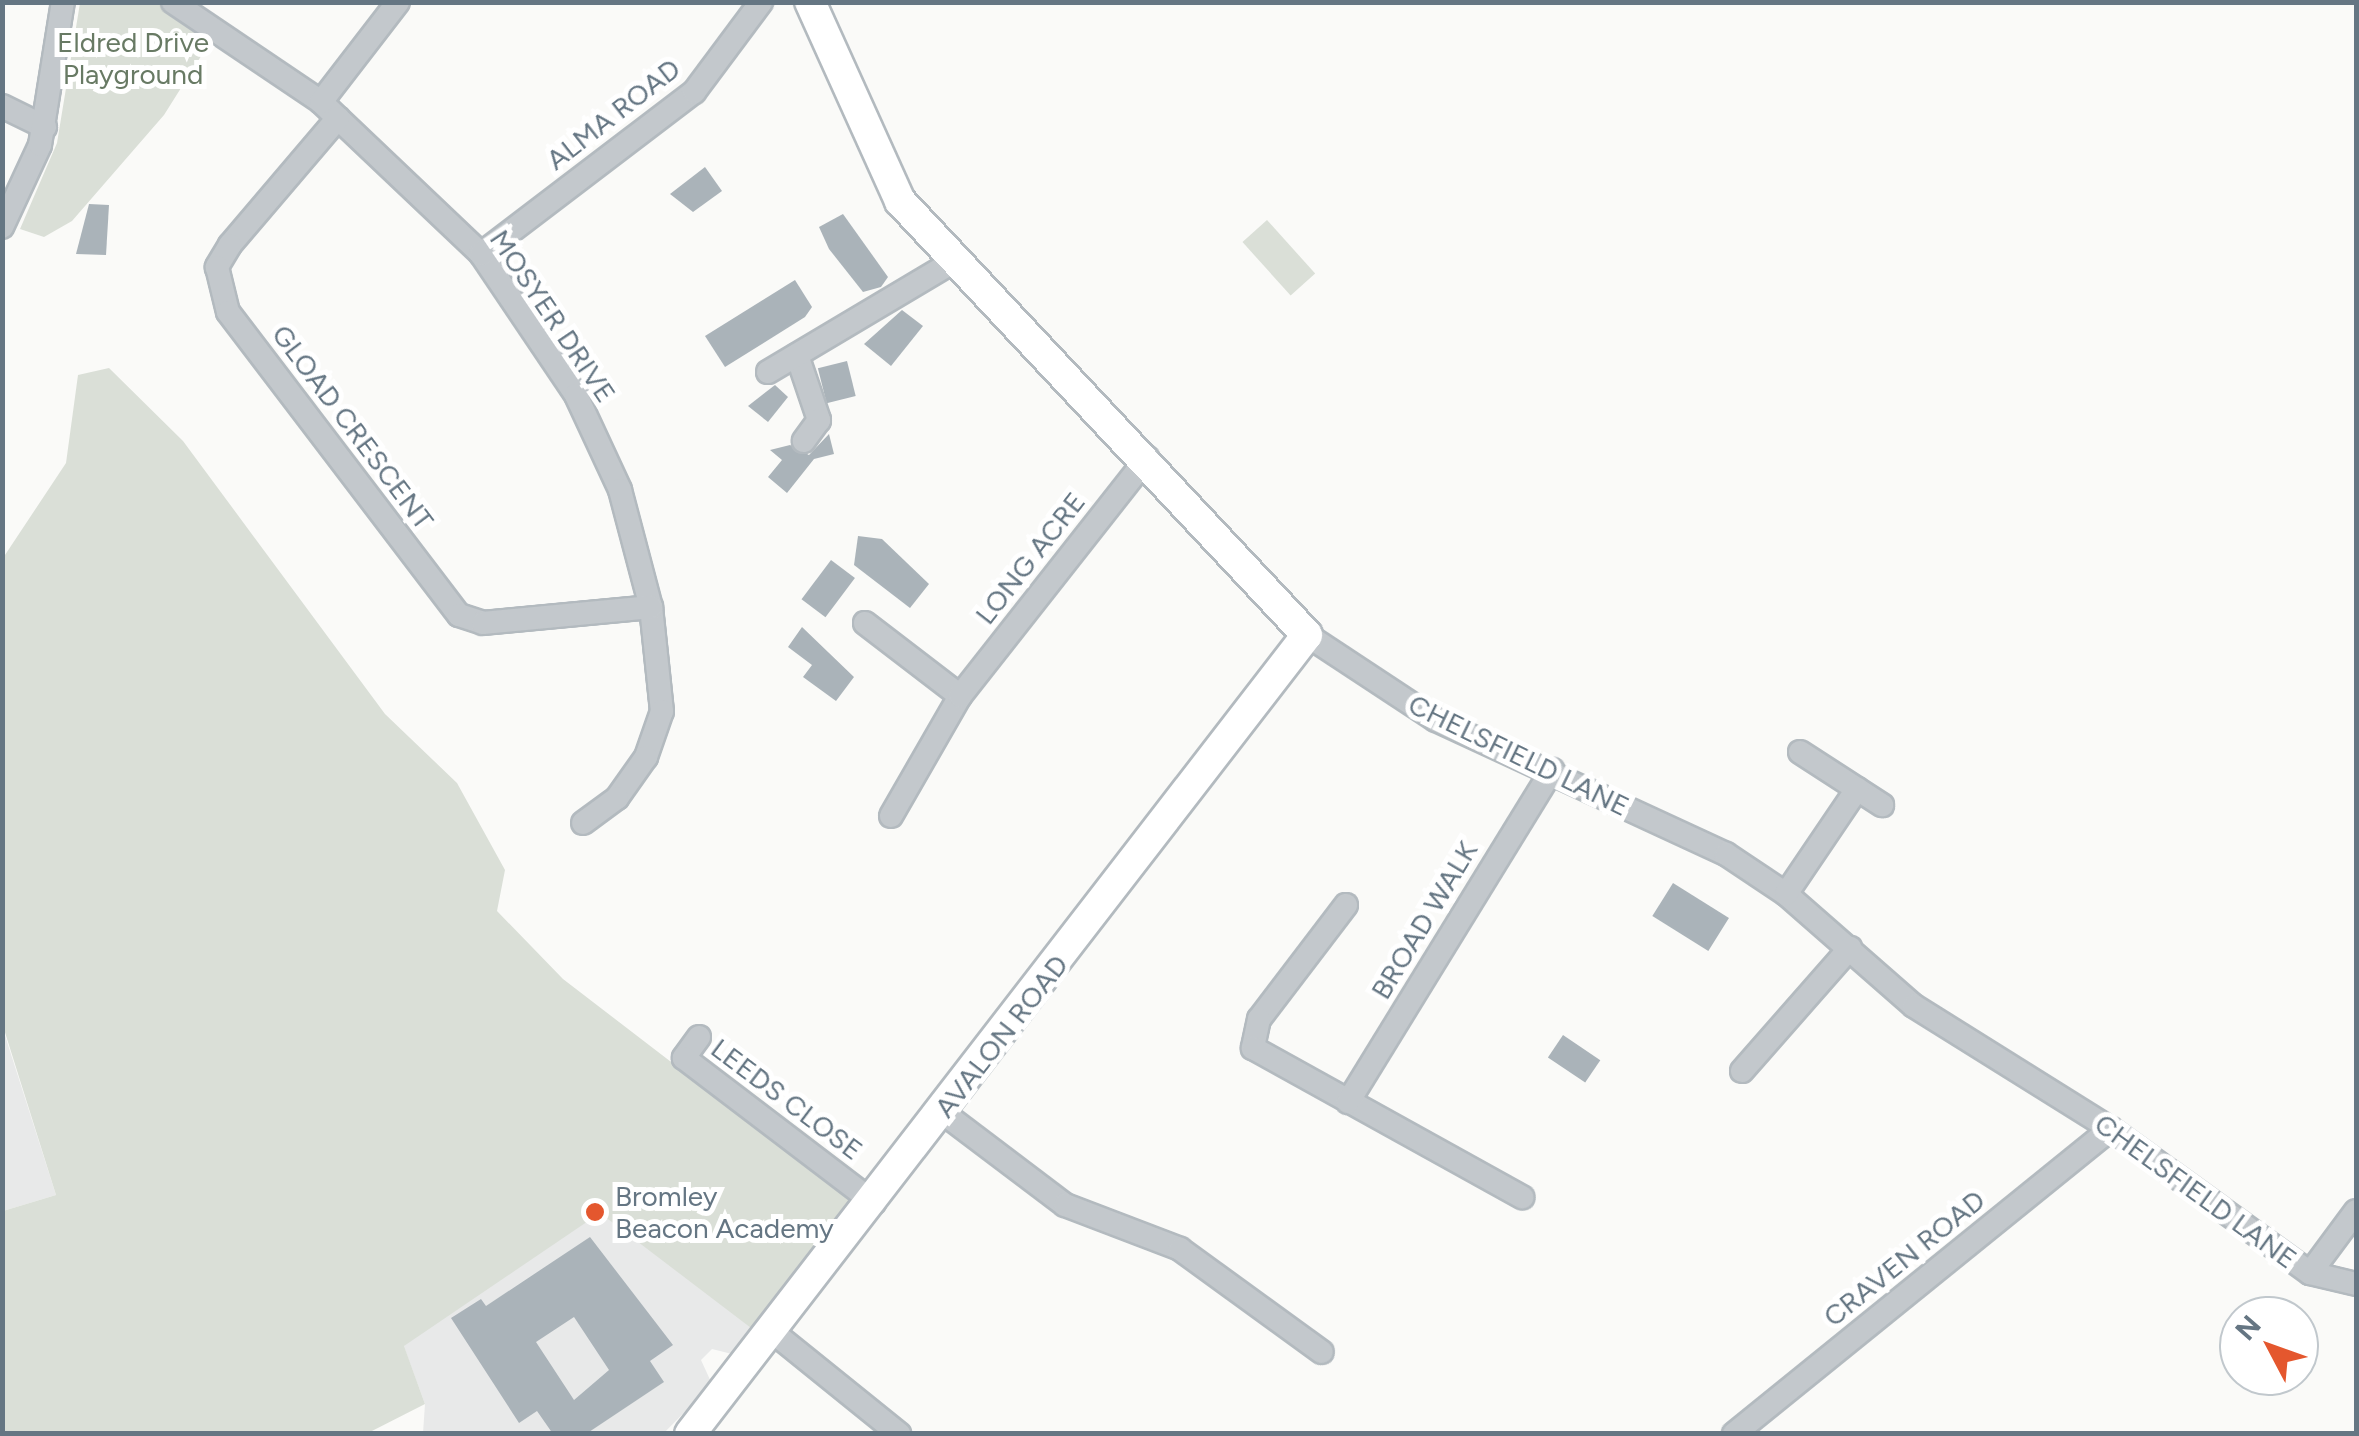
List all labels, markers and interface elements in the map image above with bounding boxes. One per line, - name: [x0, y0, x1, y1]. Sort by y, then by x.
- park label: Eldred Drive Playground: [57, 25, 209, 91]
- street label: ALMA ROAD: [539, 51, 687, 177]
- street label: MOSYER DRIVE: [483, 223, 623, 409]
- street label: GLOAD CRESCENT: [265, 318, 441, 536]
- street label: LONG ACRE: [968, 485, 1092, 631]
- street label: CHELSFIELD LANE: [1403, 687, 1635, 823]
- street label: BROAD WALK: [1364, 835, 1484, 1005]
- street label: AVALON ROAD: [927, 948, 1075, 1124]
- street label: LEEDS CLOSE: [705, 1031, 869, 1167]
- street label: CHELSFIELD LANE: [2088, 1106, 2304, 1276]
- place label: Bromley Beacon Academy: [615, 1179, 834, 1245]
- street label: CRAVEN ROAD: [1817, 1183, 1991, 1333]
- marker: Bromley Beacon Academy: [584, 1201, 606, 1223]
- north arrow: [2219, 1296, 2319, 1396]
- text: N: [2228, 1308, 2268, 1347]

